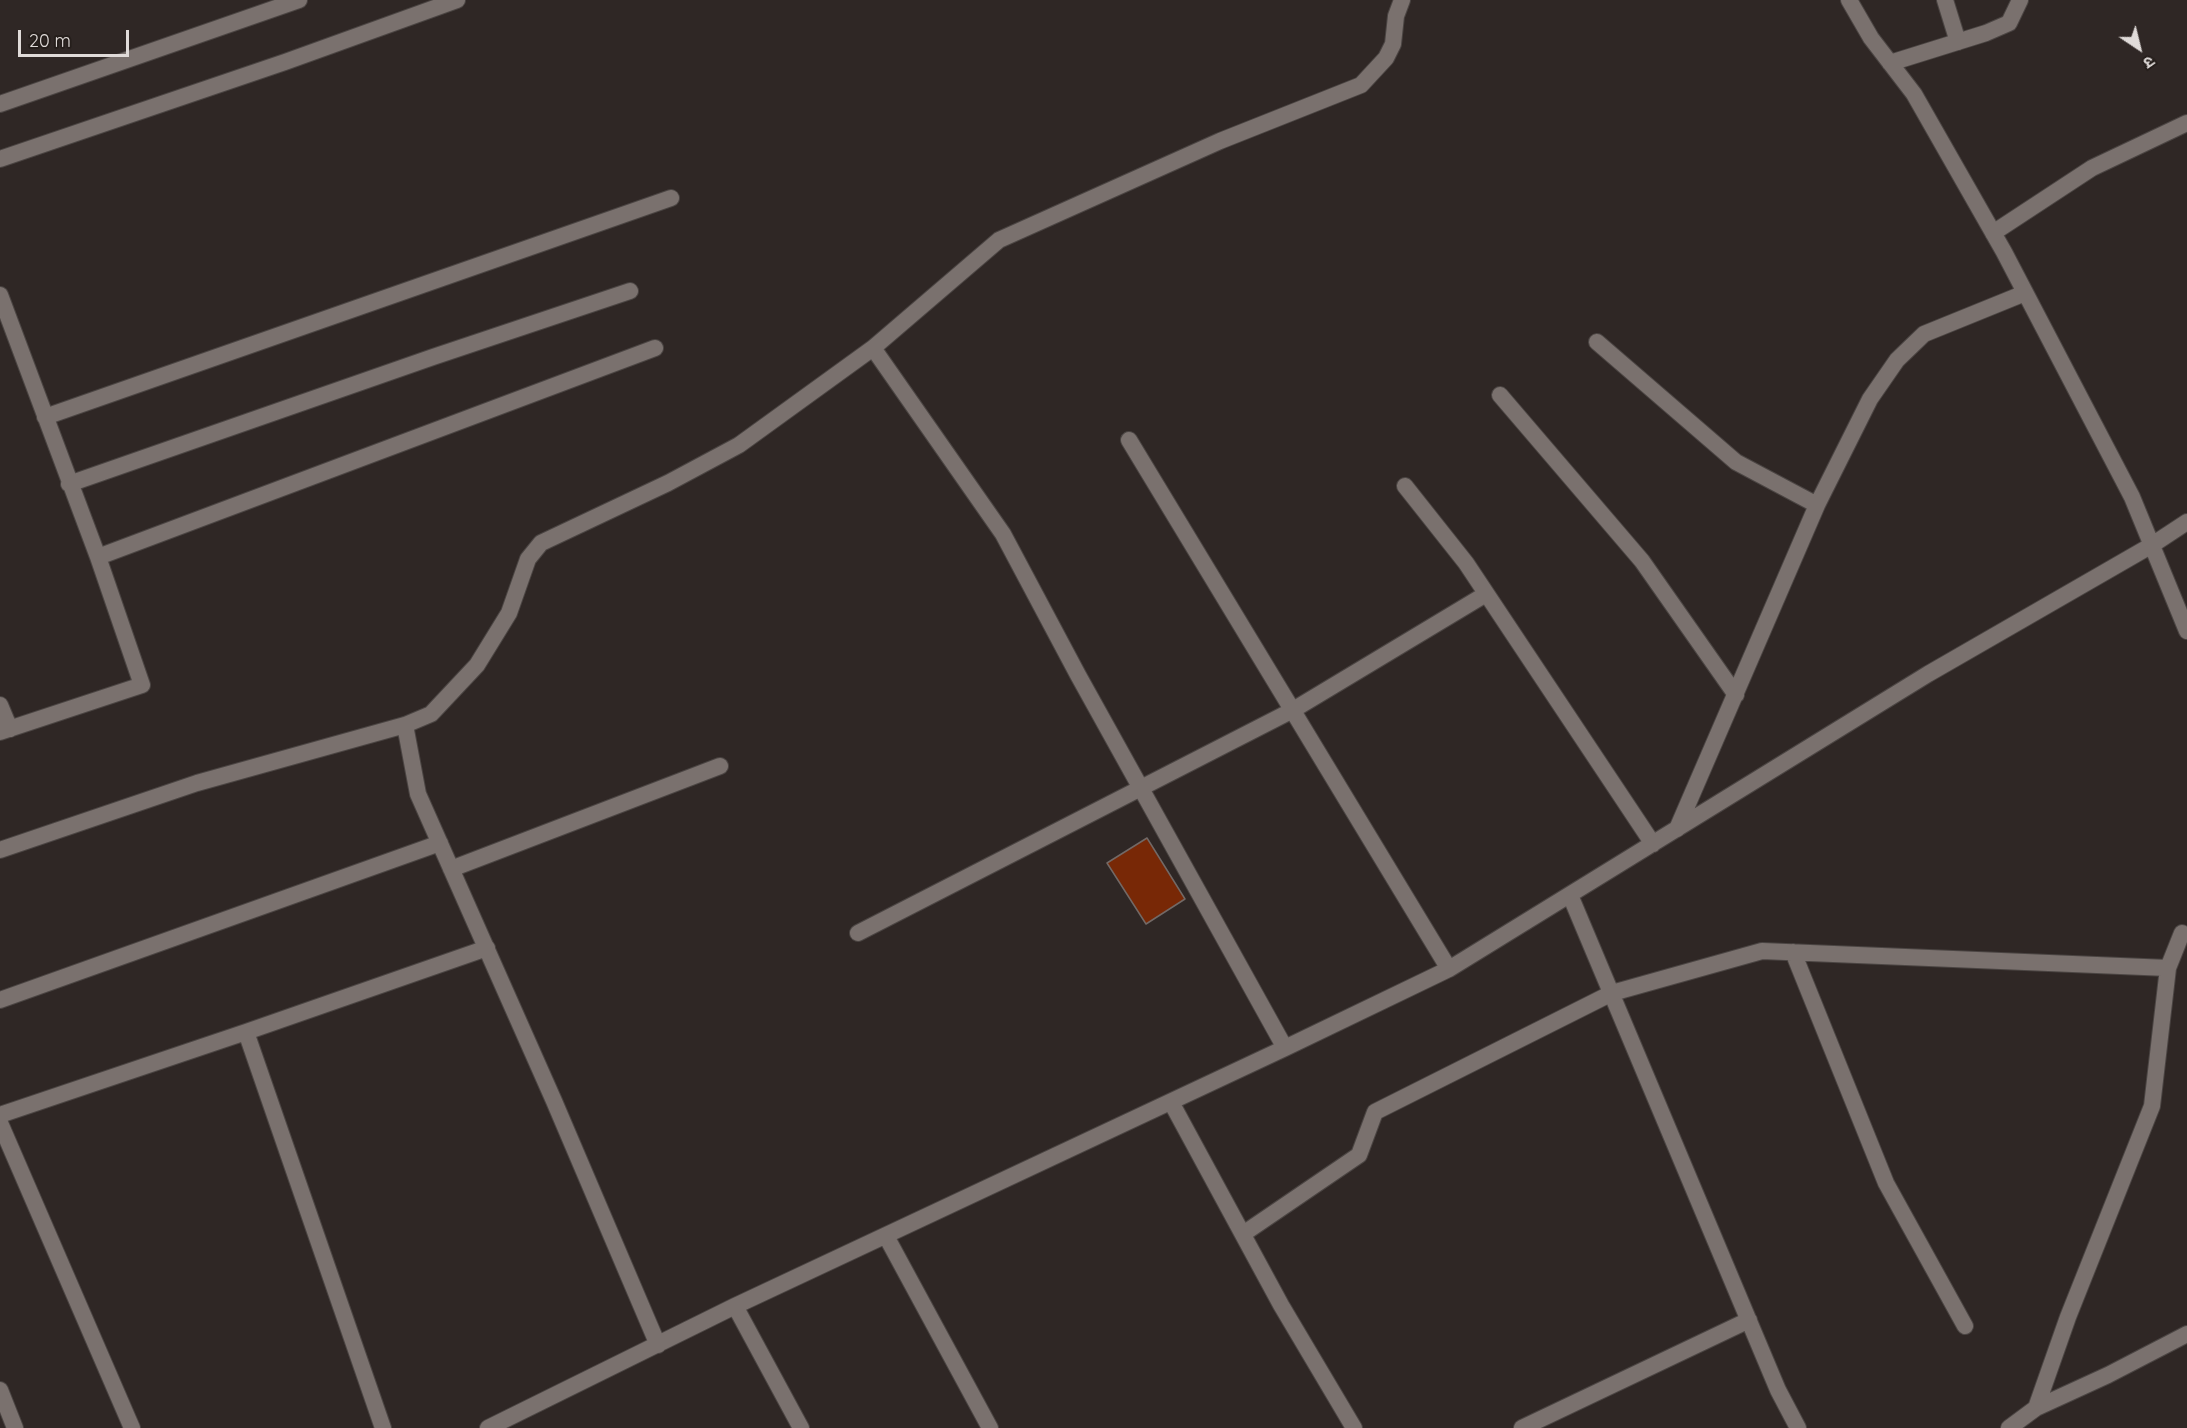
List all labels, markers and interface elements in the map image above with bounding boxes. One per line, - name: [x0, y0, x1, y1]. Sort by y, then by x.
- scale bar: [21, 18, 132, 56]
- north arrow: [2109, 18, 2169, 78]
- text: 20 m: [29, 29, 71, 52]
- text: उ: [2140, 52, 2159, 74]

